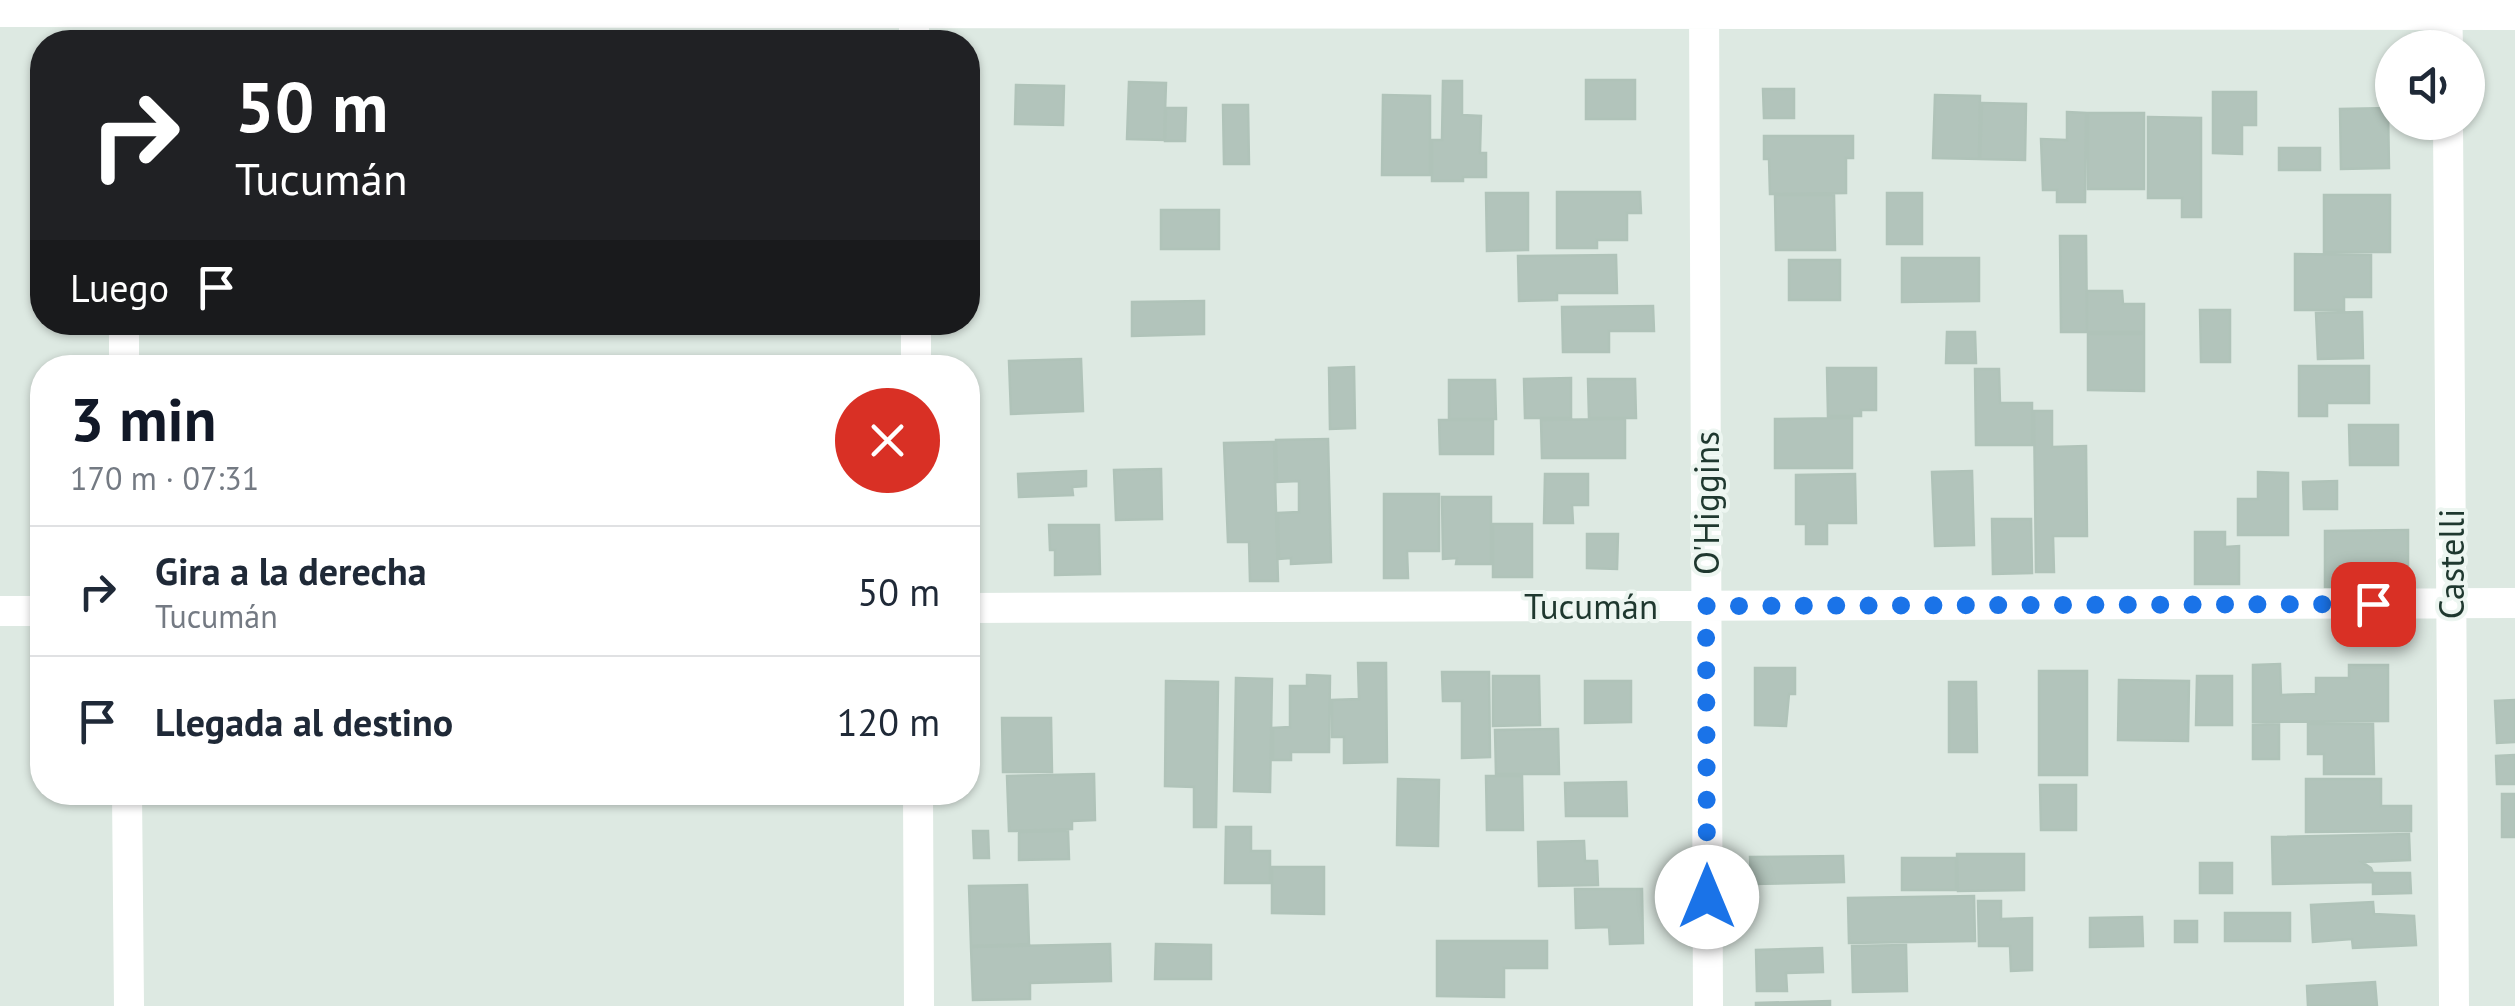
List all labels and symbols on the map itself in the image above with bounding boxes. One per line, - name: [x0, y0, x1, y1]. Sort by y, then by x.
- street label: O'Higgins: [1683, 431, 1729, 575]
- street label: Castelli: [2428, 509, 2474, 619]
- pin: [2331, 562, 2416, 647]
- street label: Tucumán: [1524, 583, 1658, 629]
- position arrow: [1655, 845, 1759, 949]

